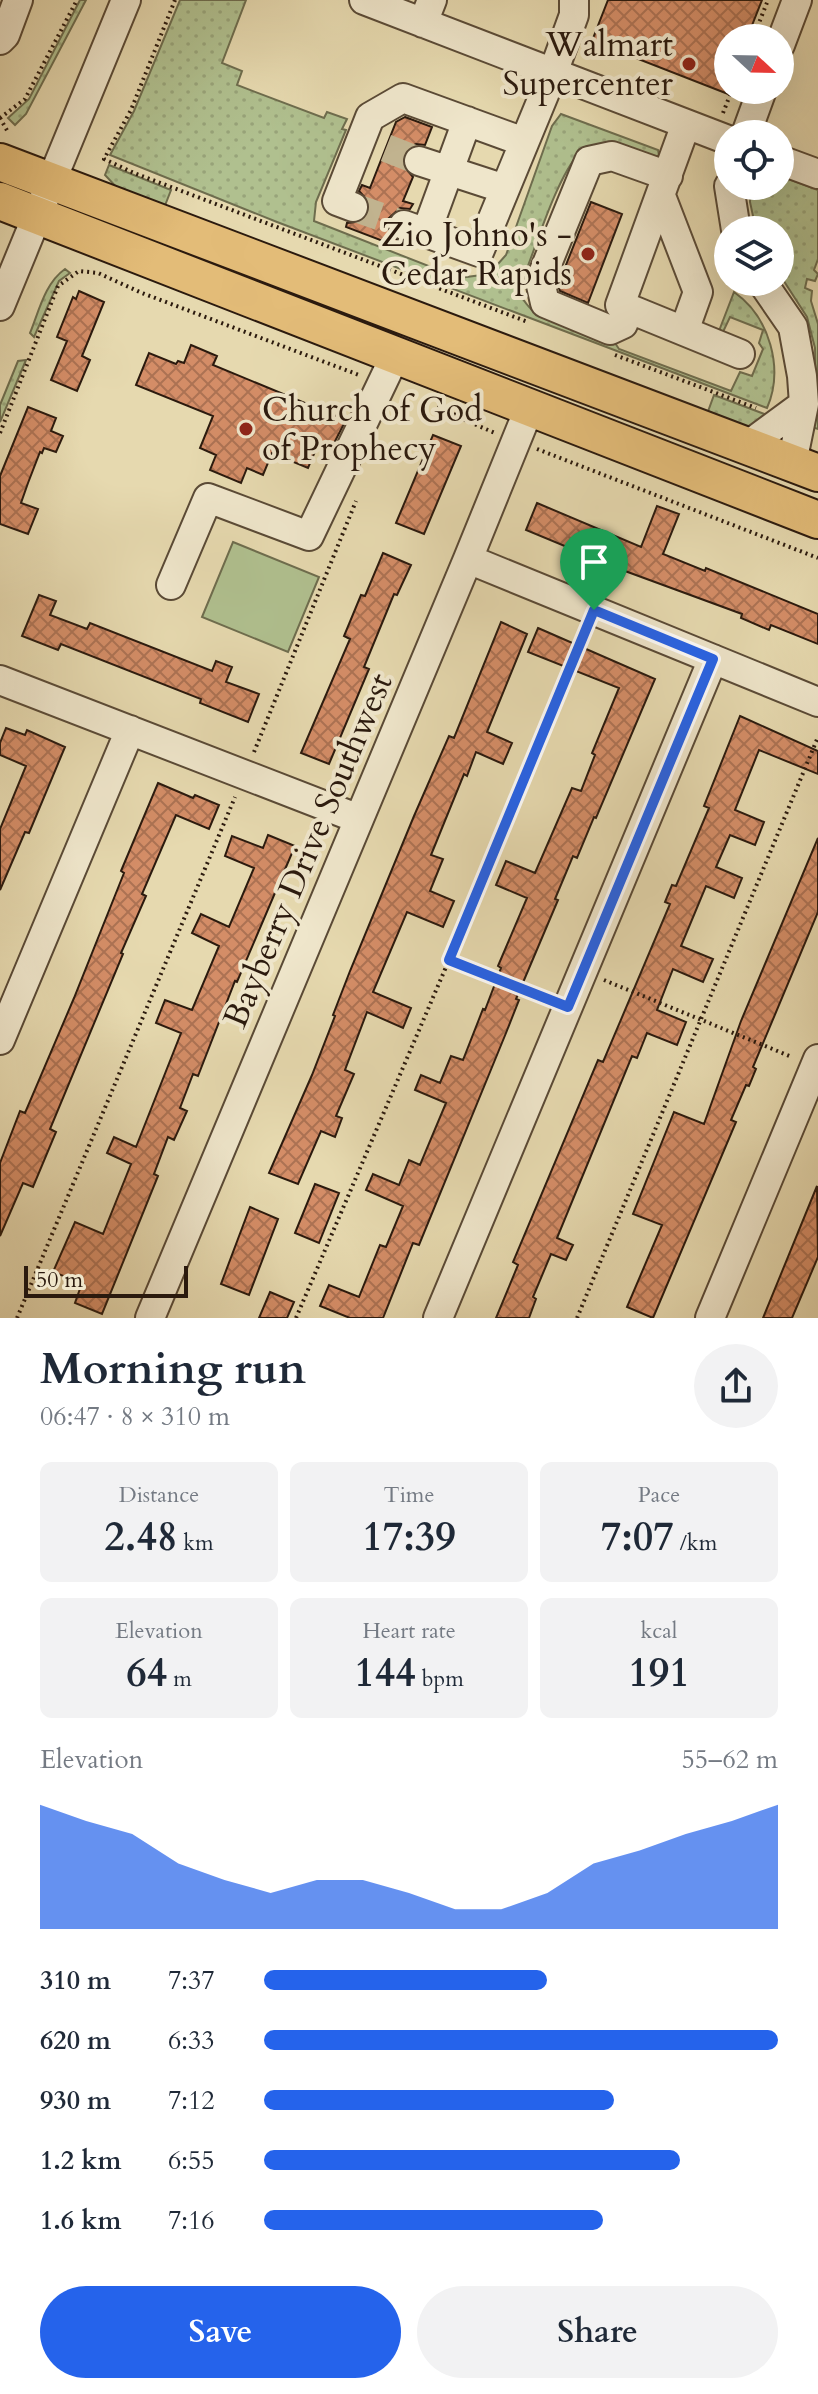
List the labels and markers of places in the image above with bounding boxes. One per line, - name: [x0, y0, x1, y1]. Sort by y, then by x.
- place label: Walmart Supercenter: [503, 22, 674, 107]
- marker: Walmart Supercenter: [680, 55, 698, 73]
- place label: Zio Johno's - Cedar Rapids: [381, 212, 572, 297]
- marker: Zio Johno's - Cedar Rapids: [579, 245, 597, 263]
- place label: Church of God of Prophecy: [262, 387, 482, 472]
- marker: Church of God of Prophecy: [237, 420, 255, 438]
- pin: [560, 528, 628, 610]

